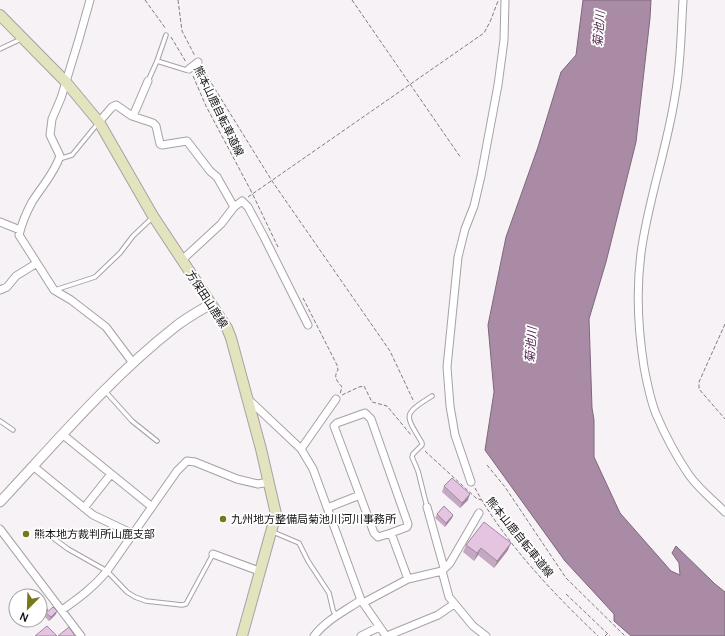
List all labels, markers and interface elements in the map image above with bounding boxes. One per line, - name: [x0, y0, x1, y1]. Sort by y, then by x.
- water label: 菊池川: [588, 8, 609, 48]
- street label: 熊本山鹿自転車道線: [191, 63, 248, 159]
- street label: 方保田山鹿線: [183, 267, 232, 330]
- water label: 菊池川: [521, 324, 540, 364]
- street label: 熊本山鹿自転車道線: [483, 493, 557, 580]
- place label: 九州地方整備局菊池川河川事務所: [231, 511, 397, 526]
- marker: 九州地方整備局菊池川河川事務所: [218, 514, 228, 524]
- place label: 熊本地方裁判所山鹿支部: [34, 526, 155, 541]
- marker: 熊本地方裁判所山鹿支部: [21, 529, 31, 539]
- north arrow: [8, 588, 48, 628]
- text: N: [17, 609, 30, 626]

